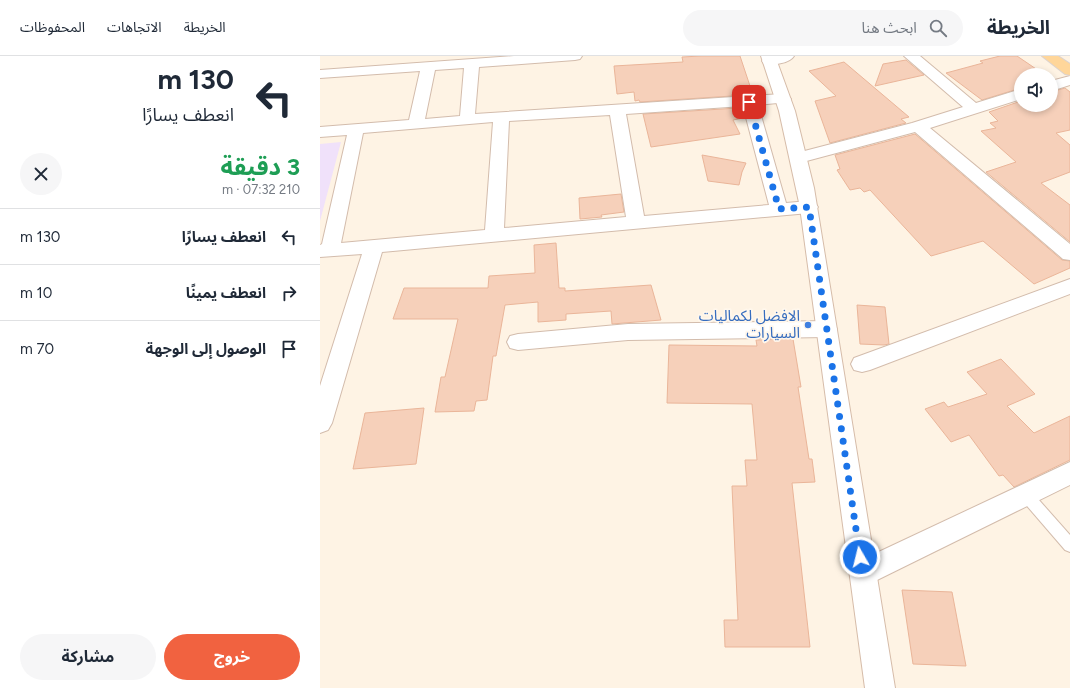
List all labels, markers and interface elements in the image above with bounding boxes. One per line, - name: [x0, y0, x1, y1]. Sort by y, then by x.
- search box: [683, 10, 963, 46]
- text: الخريطة: [987, 16, 1050, 39]
- icon: search: [927, 17, 949, 39]
- text: المحفوظات: [20, 19, 85, 36]
- text: الاتجاهات: [107, 19, 162, 36]
- text: الخريطة: [184, 19, 226, 36]
- text: ابحث هنا: [862, 19, 917, 37]
- text: 130 m: [157, 62, 234, 96]
- map controls: [1014, 68, 1058, 112]
- button: sound: [1014, 68, 1058, 112]
- icon: left: [248, 72, 300, 124]
- pin: [732, 85, 766, 119]
- icon: arrive: [738, 91, 760, 113]
- text: انعطف يسارًا: [142, 104, 234, 126]
- text: 3 دقيقة: [221, 152, 300, 181]
- button: close: [20, 153, 62, 195]
- text: 210 m · 07:32: [222, 182, 300, 197]
- icon: left: [278, 226, 300, 248]
- text: 130 m: [20, 228, 60, 246]
- text: انعطف يسارًا: [182, 228, 266, 246]
- icon: right: [278, 282, 300, 304]
- text: 10 m: [20, 284, 52, 302]
- text: انعطف يمينًا: [186, 284, 266, 302]
- place label: الافضل لكماليات السيارات: [699, 307, 800, 342]
- marker: الافضل لكماليات السيارات: [803, 320, 813, 330]
- icon: arrive: [278, 338, 300, 360]
- text: 70 m: [20, 340, 54, 358]
- text: الوصول إلى الوجهة: [146, 340, 266, 358]
- position arrow: [839, 536, 881, 578]
- button: مشاركة: [20, 634, 156, 680]
- button: خروج: [164, 634, 300, 680]

